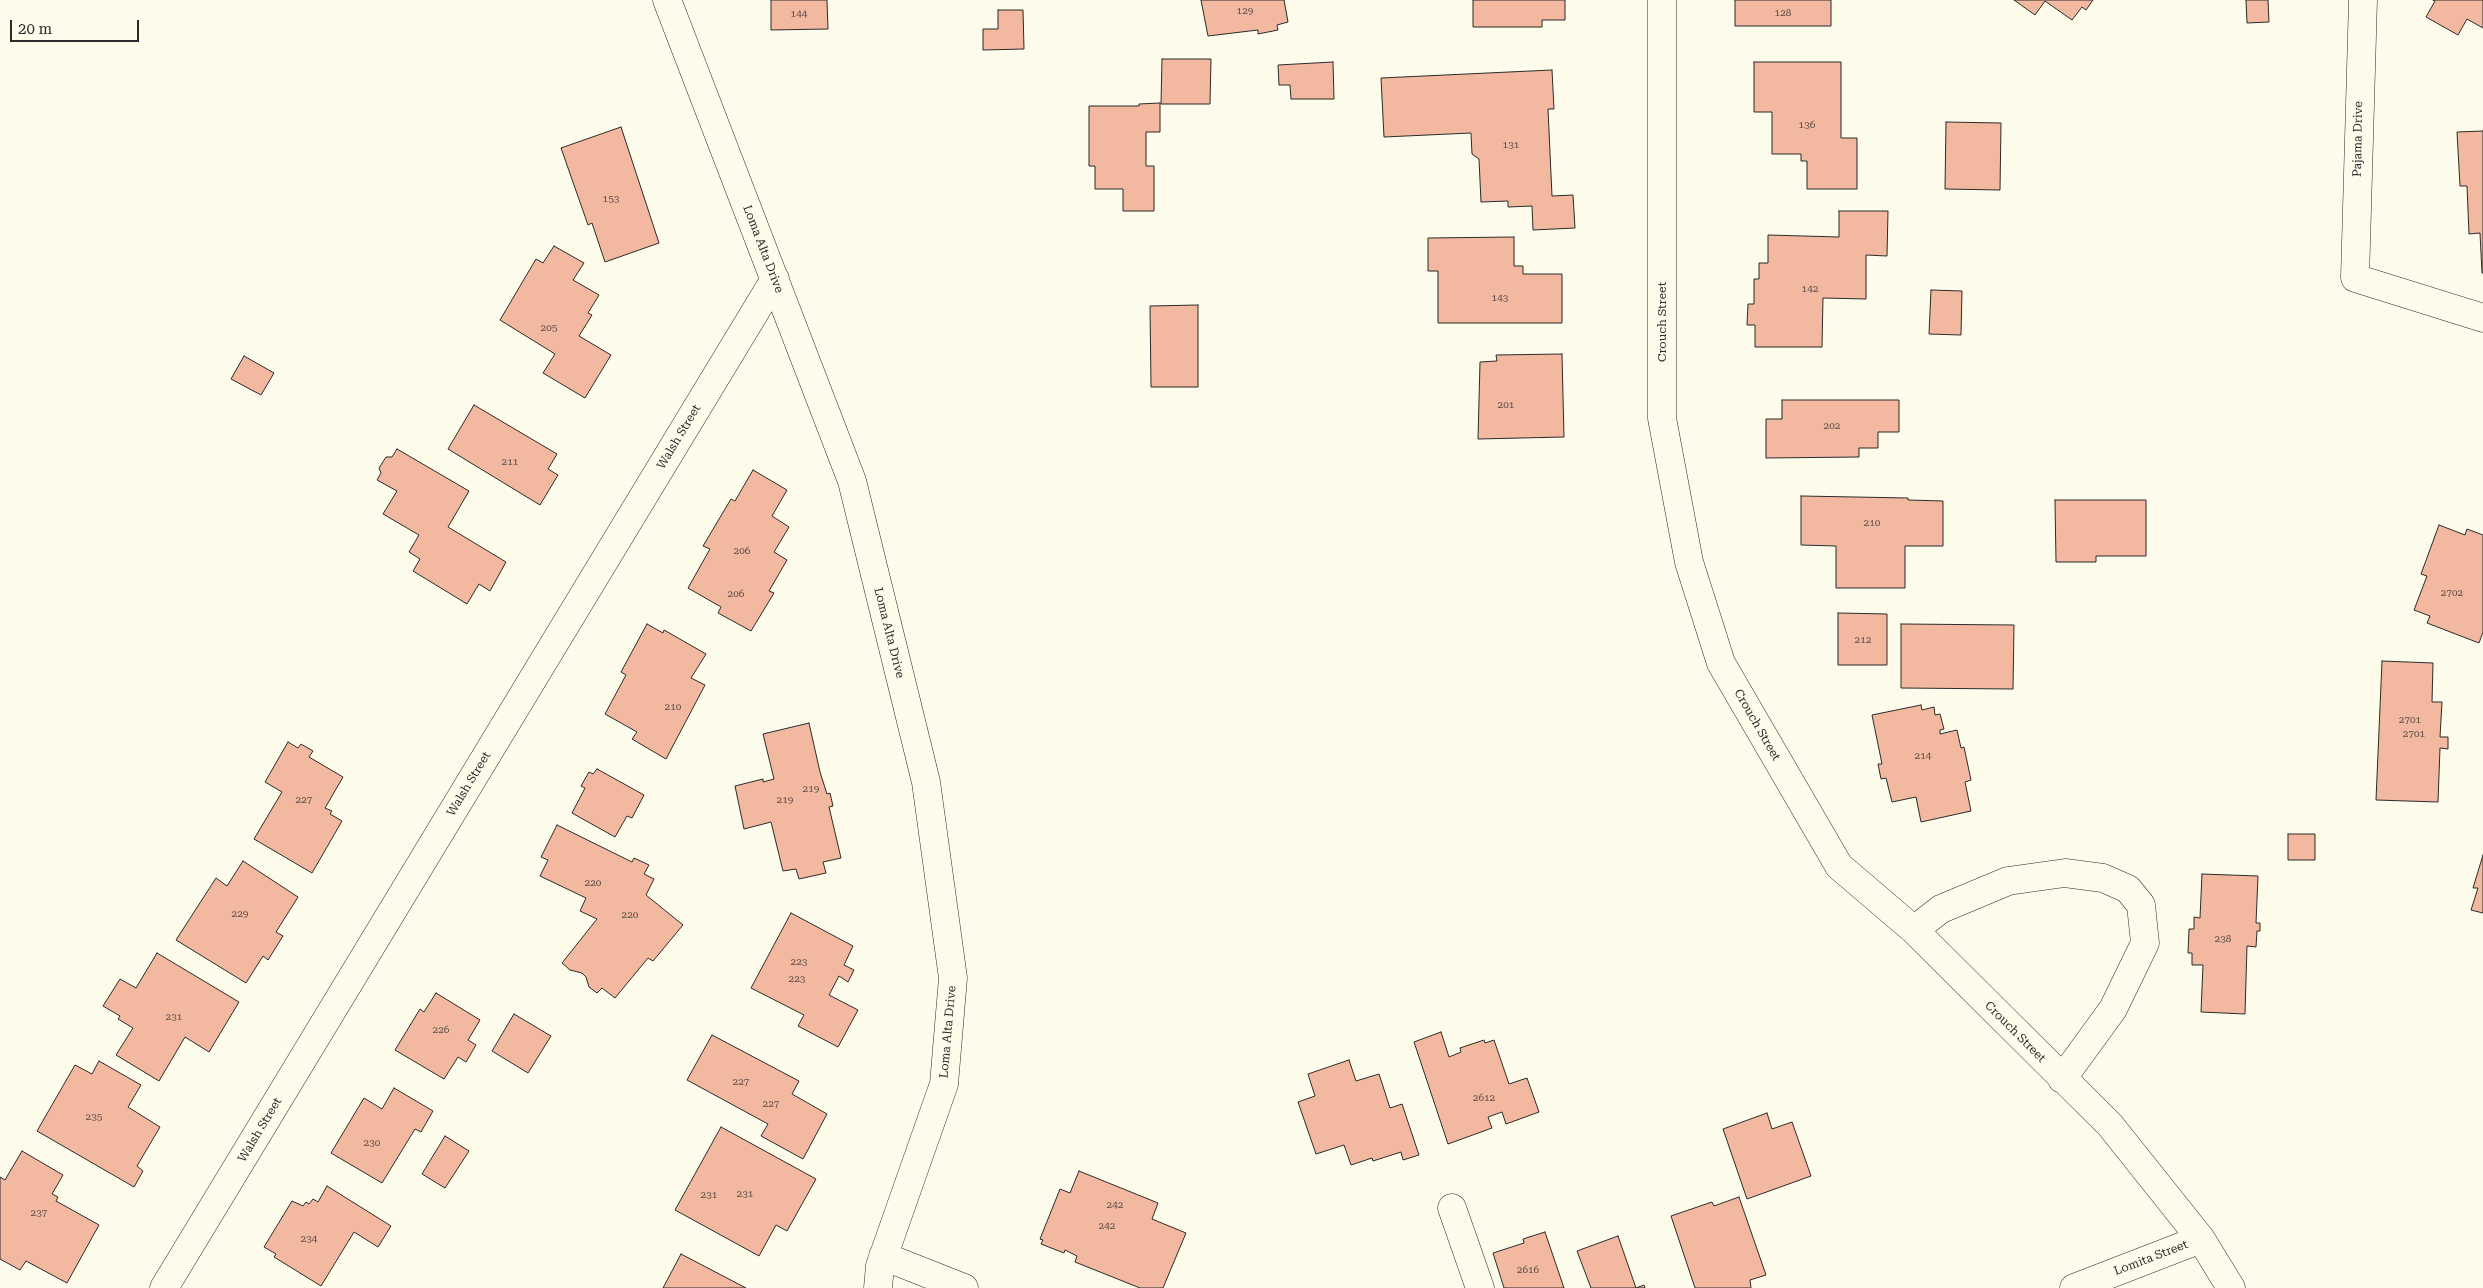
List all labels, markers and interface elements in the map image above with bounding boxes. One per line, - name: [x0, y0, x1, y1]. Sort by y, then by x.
- house number: 129: [1237, 5, 1253, 17]
- house number: 128: [1775, 7, 1791, 19]
- house number: 144: [791, 8, 807, 20]
- scale bar: [12, 10, 141, 42]
- text: 20 m: [18, 20, 52, 38]
- street label: Pajama Drive: [2350, 101, 2366, 177]
- house number: 136: [1799, 119, 1815, 131]
- house number: 131: [1503, 139, 1519, 151]
- house number: 153: [603, 193, 619, 205]
- street label: Loma Alta Drive: [740, 203, 786, 295]
- street label: Crouch Street: [1655, 282, 1669, 362]
- house number: 142: [1802, 283, 1818, 295]
- house number: 143: [1492, 292, 1508, 304]
- house number: 205: [541, 322, 557, 334]
- house number: 201: [1498, 399, 1514, 411]
- street label: Walsh Street: [654, 402, 704, 472]
- house number: 202: [1824, 420, 1840, 432]
- house number: 211: [502, 456, 518, 468]
- house number: 210: [1864, 517, 1880, 529]
- house number: 206: [734, 545, 750, 557]
- street label: Loma Alta Drive: [871, 586, 907, 680]
- house number: 2702: [2441, 587, 2463, 599]
- house number: 206: [728, 588, 744, 600]
- house number: 212: [1855, 634, 1871, 646]
- street label: Crouch Street: [1731, 687, 1783, 763]
- house number: 210: [665, 701, 681, 713]
- house number: 2701: [2399, 714, 2421, 726]
- house number: 2701: [2403, 728, 2425, 740]
- street label: Walsh Street: [444, 749, 494, 819]
- house number: 214: [1915, 750, 1931, 762]
- house number: 219: [803, 783, 819, 795]
- house number: 227: [296, 794, 312, 806]
- house number: 219: [777, 794, 793, 806]
- house number: 220: [585, 877, 601, 889]
- house number: 229: [232, 908, 248, 920]
- house number: 220: [622, 909, 638, 921]
- house number: 238: [2215, 933, 2231, 945]
- house number: 223: [791, 956, 807, 968]
- house number: 223: [789, 973, 805, 985]
- street label: Loma Alta Drive: [937, 985, 959, 1079]
- street label: Crouch Street: [1982, 999, 2048, 1065]
- house number: 231: [166, 1011, 182, 1023]
- house number: 226: [433, 1024, 449, 1036]
- house number: 227: [733, 1076, 749, 1088]
- house number: 2612: [1473, 1092, 1495, 1104]
- street label: Walsh Street: [235, 1095, 285, 1165]
- house number: 227: [763, 1098, 779, 1110]
- house number: 235: [86, 1111, 102, 1123]
- house number: 230: [364, 1137, 380, 1149]
- house number: 231: [737, 1188, 753, 1200]
- house number: 231: [701, 1189, 717, 1201]
- house number: 242: [1107, 1199, 1123, 1211]
- house number: 237: [31, 1207, 47, 1219]
- house number: 242: [1099, 1220, 1115, 1232]
- house number: 234: [301, 1233, 317, 1245]
- street label: Lomita Street: [2112, 1237, 2190, 1279]
- house number: 2616: [1517, 1264, 1539, 1276]

